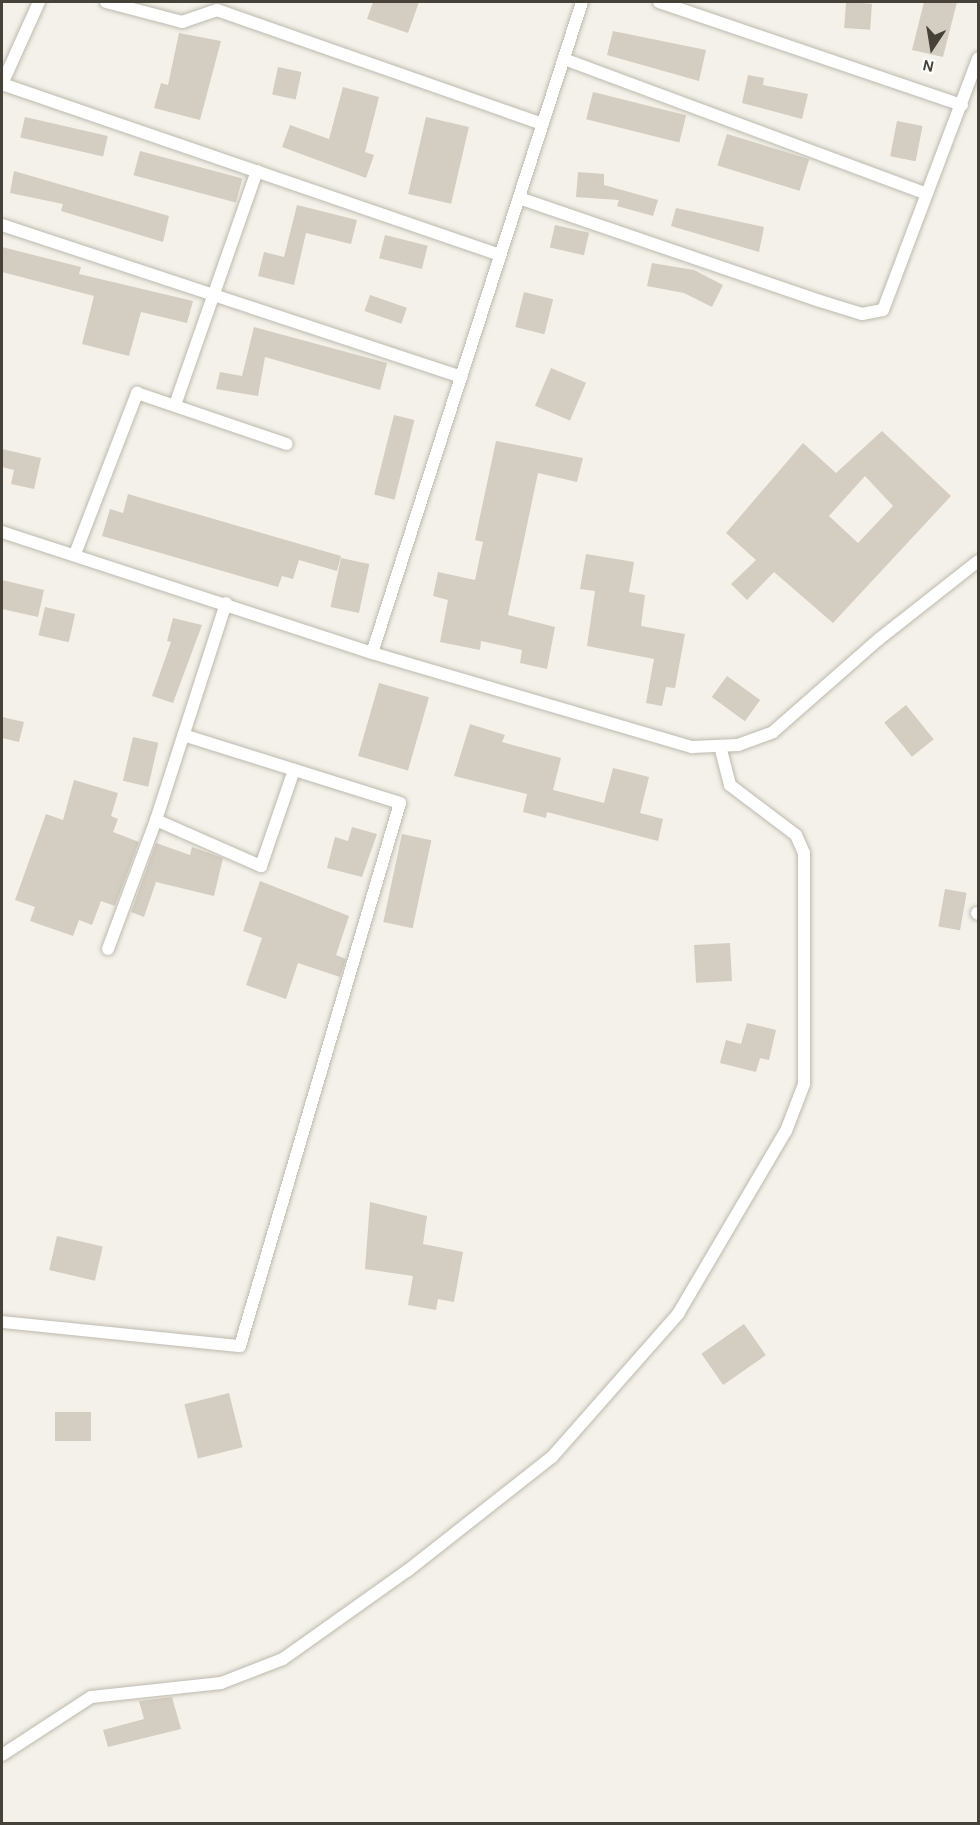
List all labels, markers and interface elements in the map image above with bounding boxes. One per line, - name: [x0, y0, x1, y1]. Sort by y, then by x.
- north arrow: [902, 18, 962, 78]
- text: N: [921, 56, 936, 77]

